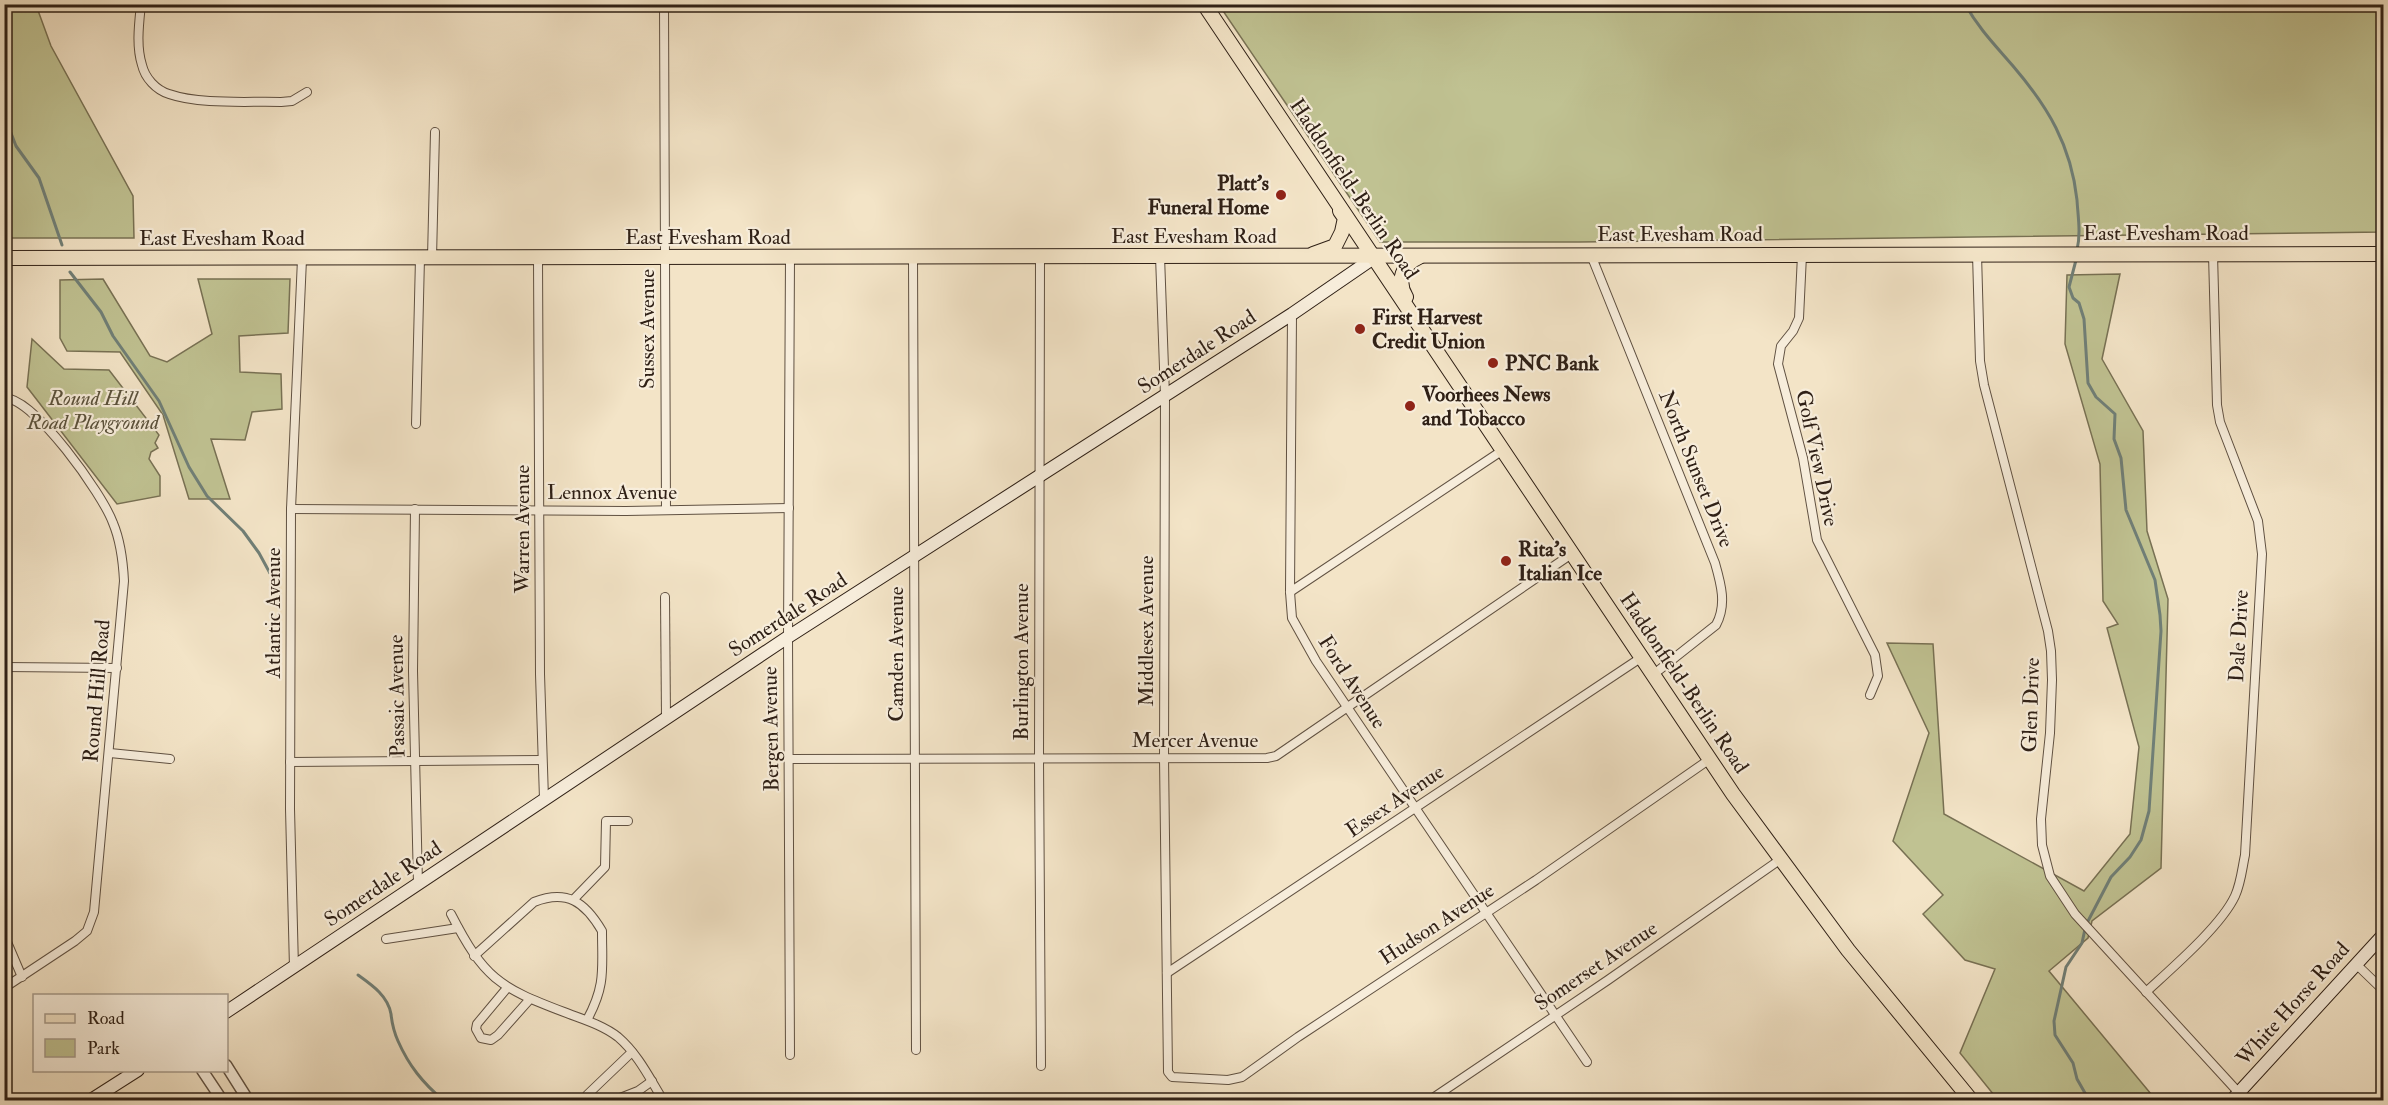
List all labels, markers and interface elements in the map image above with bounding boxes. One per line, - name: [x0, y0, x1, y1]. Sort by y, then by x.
- street label: Haddonfield-Berlin Road: [1283, 93, 1425, 285]
- place label: Platt's Funeral Home: [1148, 170, 1269, 221]
- marker: Platt's Funeral Home: [1274, 188, 1288, 202]
- street label: East Evesham Road: [2083, 220, 2250, 247]
- street label: East Evesham Road: [1597, 221, 1764, 248]
- street label: East Evesham Road: [1111, 223, 1278, 250]
- street label: East Evesham Road: [625, 224, 792, 251]
- street label: East Evesham Road: [139, 225, 306, 252]
- street label: Sussex Avenue: [634, 269, 661, 389]
- street label: Somerdale Road: [1133, 303, 1262, 400]
- place label: First Harvest Credit Union: [1372, 304, 1485, 355]
- marker: First Harvest Credit Union: [1353, 322, 1367, 336]
- place label: PNC Bank: [1505, 350, 1600, 377]
- marker: PNC Bank: [1486, 356, 1500, 370]
- place label: Voorhees News and Tobacco: [1421, 381, 1551, 432]
- park label: Round Hill Road Playground: [26, 385, 160, 436]
- street label: North Sunset Drive: [1652, 386, 1740, 552]
- street label: Golf View Drive: [1789, 387, 1845, 529]
- marker: Voorhees News and Tobacco: [1403, 399, 1417, 413]
- street label: Warren Avenue: [509, 465, 536, 594]
- street label: Lennox Avenue: [547, 479, 677, 506]
- place label: Rita's Italian Ice: [1518, 536, 1602, 587]
- street label: Atlantic Avenue: [260, 547, 287, 679]
- marker: Rita's Italian Ice: [1499, 554, 1513, 568]
- street label: Middlesex Avenue: [1133, 555, 1160, 707]
- street label: Somerdale Road: [724, 566, 853, 663]
- street label: Burlington Avenue: [1008, 583, 1035, 741]
- street label: Camden Avenue: [883, 586, 910, 722]
- street label: Haddonfield-Berlin Road: [1613, 587, 1755, 779]
- street label: Dale Drive: [2223, 589, 2255, 683]
- street label: Round Hill Road: [77, 618, 117, 764]
- street label: Ford Avenue: [1312, 630, 1392, 734]
- street label: Passaic Avenue: [382, 634, 412, 758]
- street label: Glen Drive: [2016, 657, 2046, 753]
- street label: Bergen Avenue: [756, 666, 786, 792]
- street label: Mercer Avenue: [1132, 727, 1259, 754]
- street label: Essex Avenue: [1341, 758, 1450, 844]
- street label: Somerdale Road: [319, 834, 447, 933]
- street label: Hudson Avenue: [1374, 877, 1500, 971]
- street label: Somerset Avenue: [1529, 915, 1663, 1017]
- street label: White Horse Road: [2230, 936, 2356, 1072]
- legend: [33, 994, 228, 1072]
- text: Road: [87, 1007, 125, 1030]
- text: Park: [87, 1037, 120, 1060]

